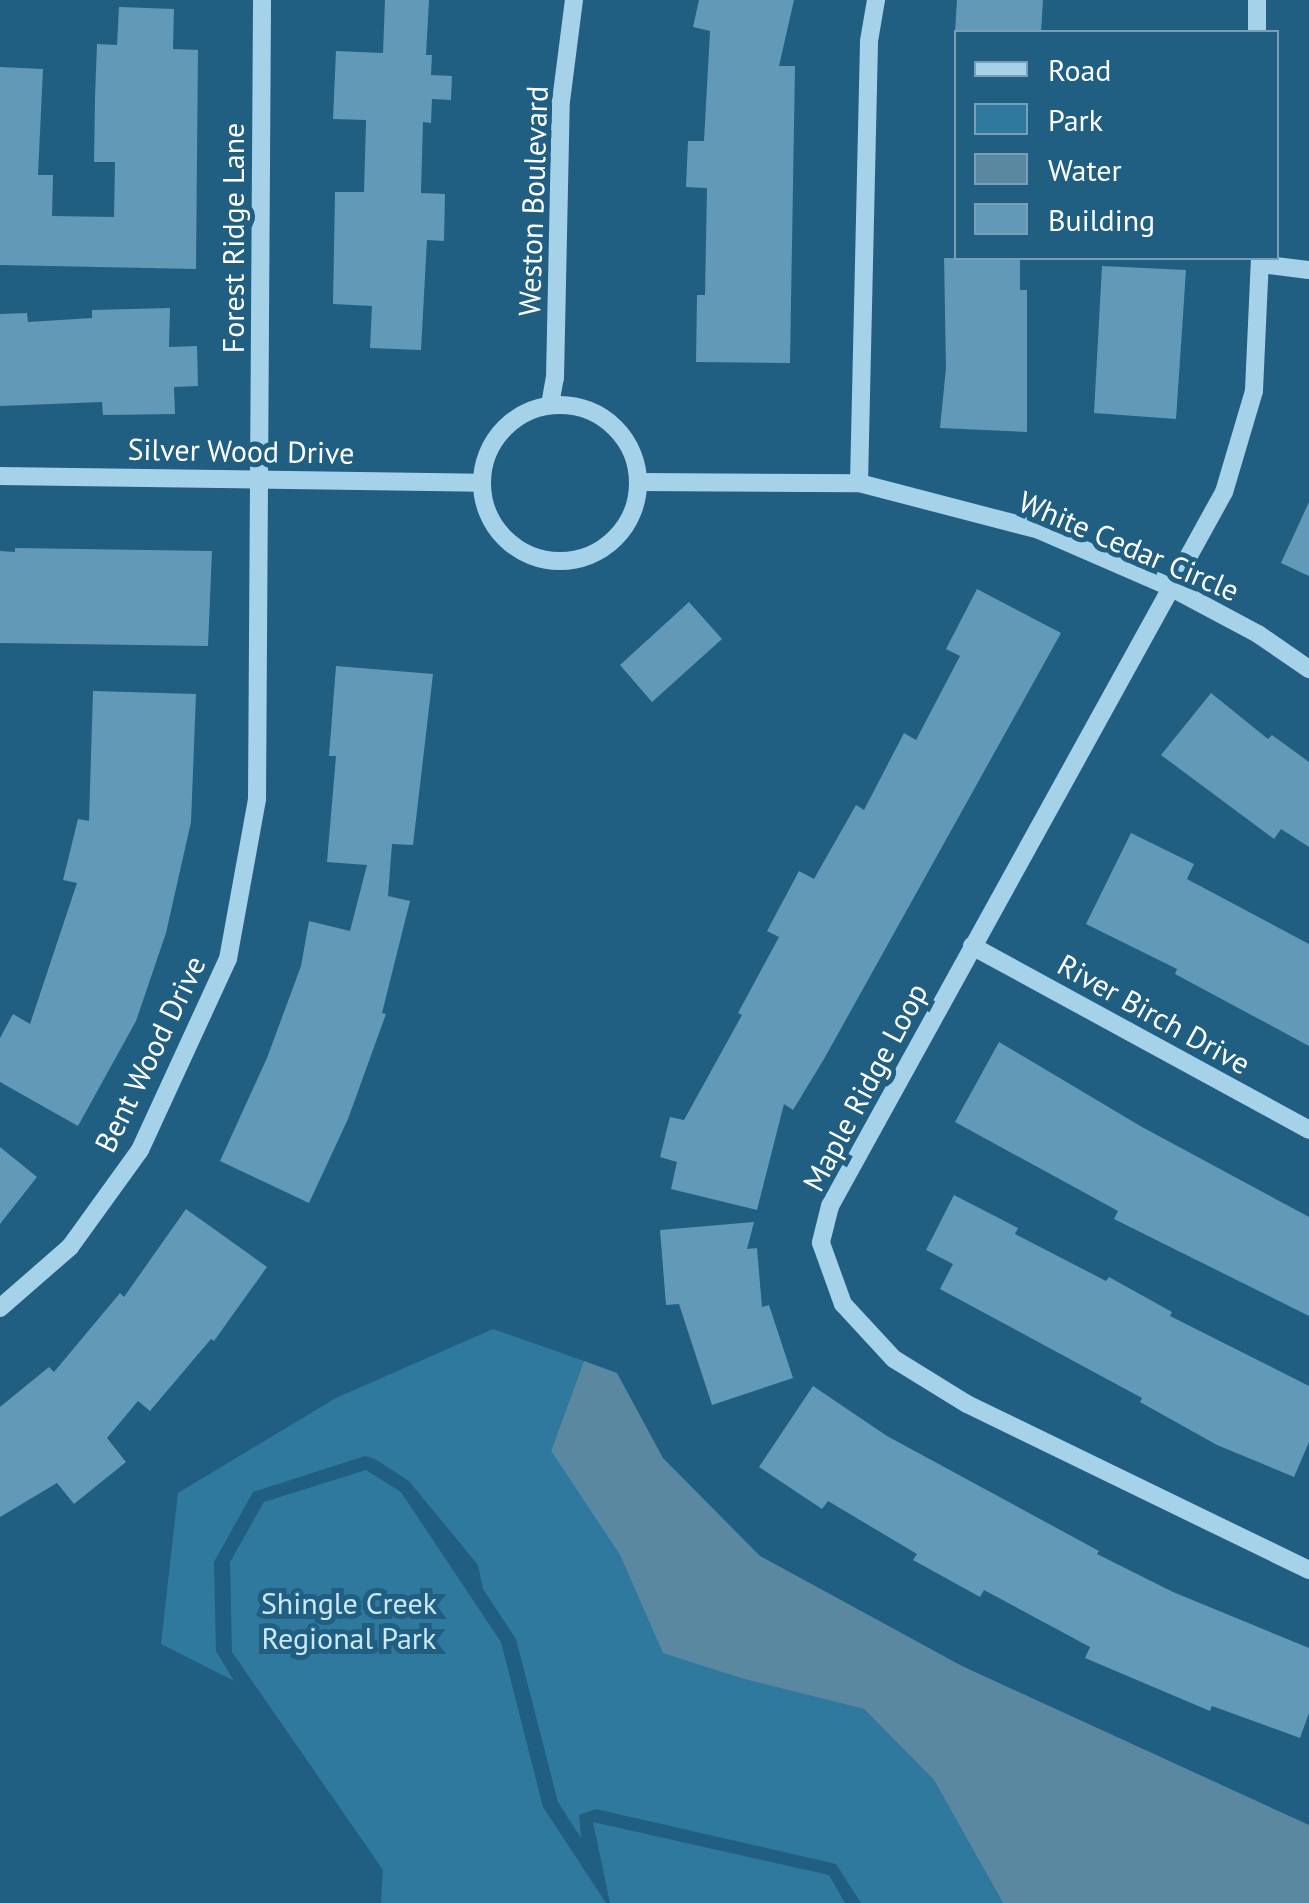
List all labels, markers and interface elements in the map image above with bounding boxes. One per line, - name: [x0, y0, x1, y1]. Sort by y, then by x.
- legend: [954, 30, 1279, 260]
- text: Road: [1048, 50, 1112, 89]
- street label: Weston Boulevard: [511, 85, 555, 317]
- text: Park: [1048, 100, 1103, 139]
- street label: Forest Ridge Lane: [215, 123, 251, 353]
- text: Water: [1048, 150, 1122, 189]
- text: Building: [1048, 200, 1155, 239]
- street label: Silver Wood Drive: [127, 431, 355, 471]
- street label: White Cedar Circle: [1013, 483, 1245, 609]
- street label: River Birch Drive: [1052, 946, 1256, 1082]
- street label: Bent Wood Drive: [87, 950, 213, 1158]
- street label: Maple Ridge Loop: [795, 977, 935, 1197]
- park label: Shingle Creek Regional Park: [261, 1585, 437, 1656]

